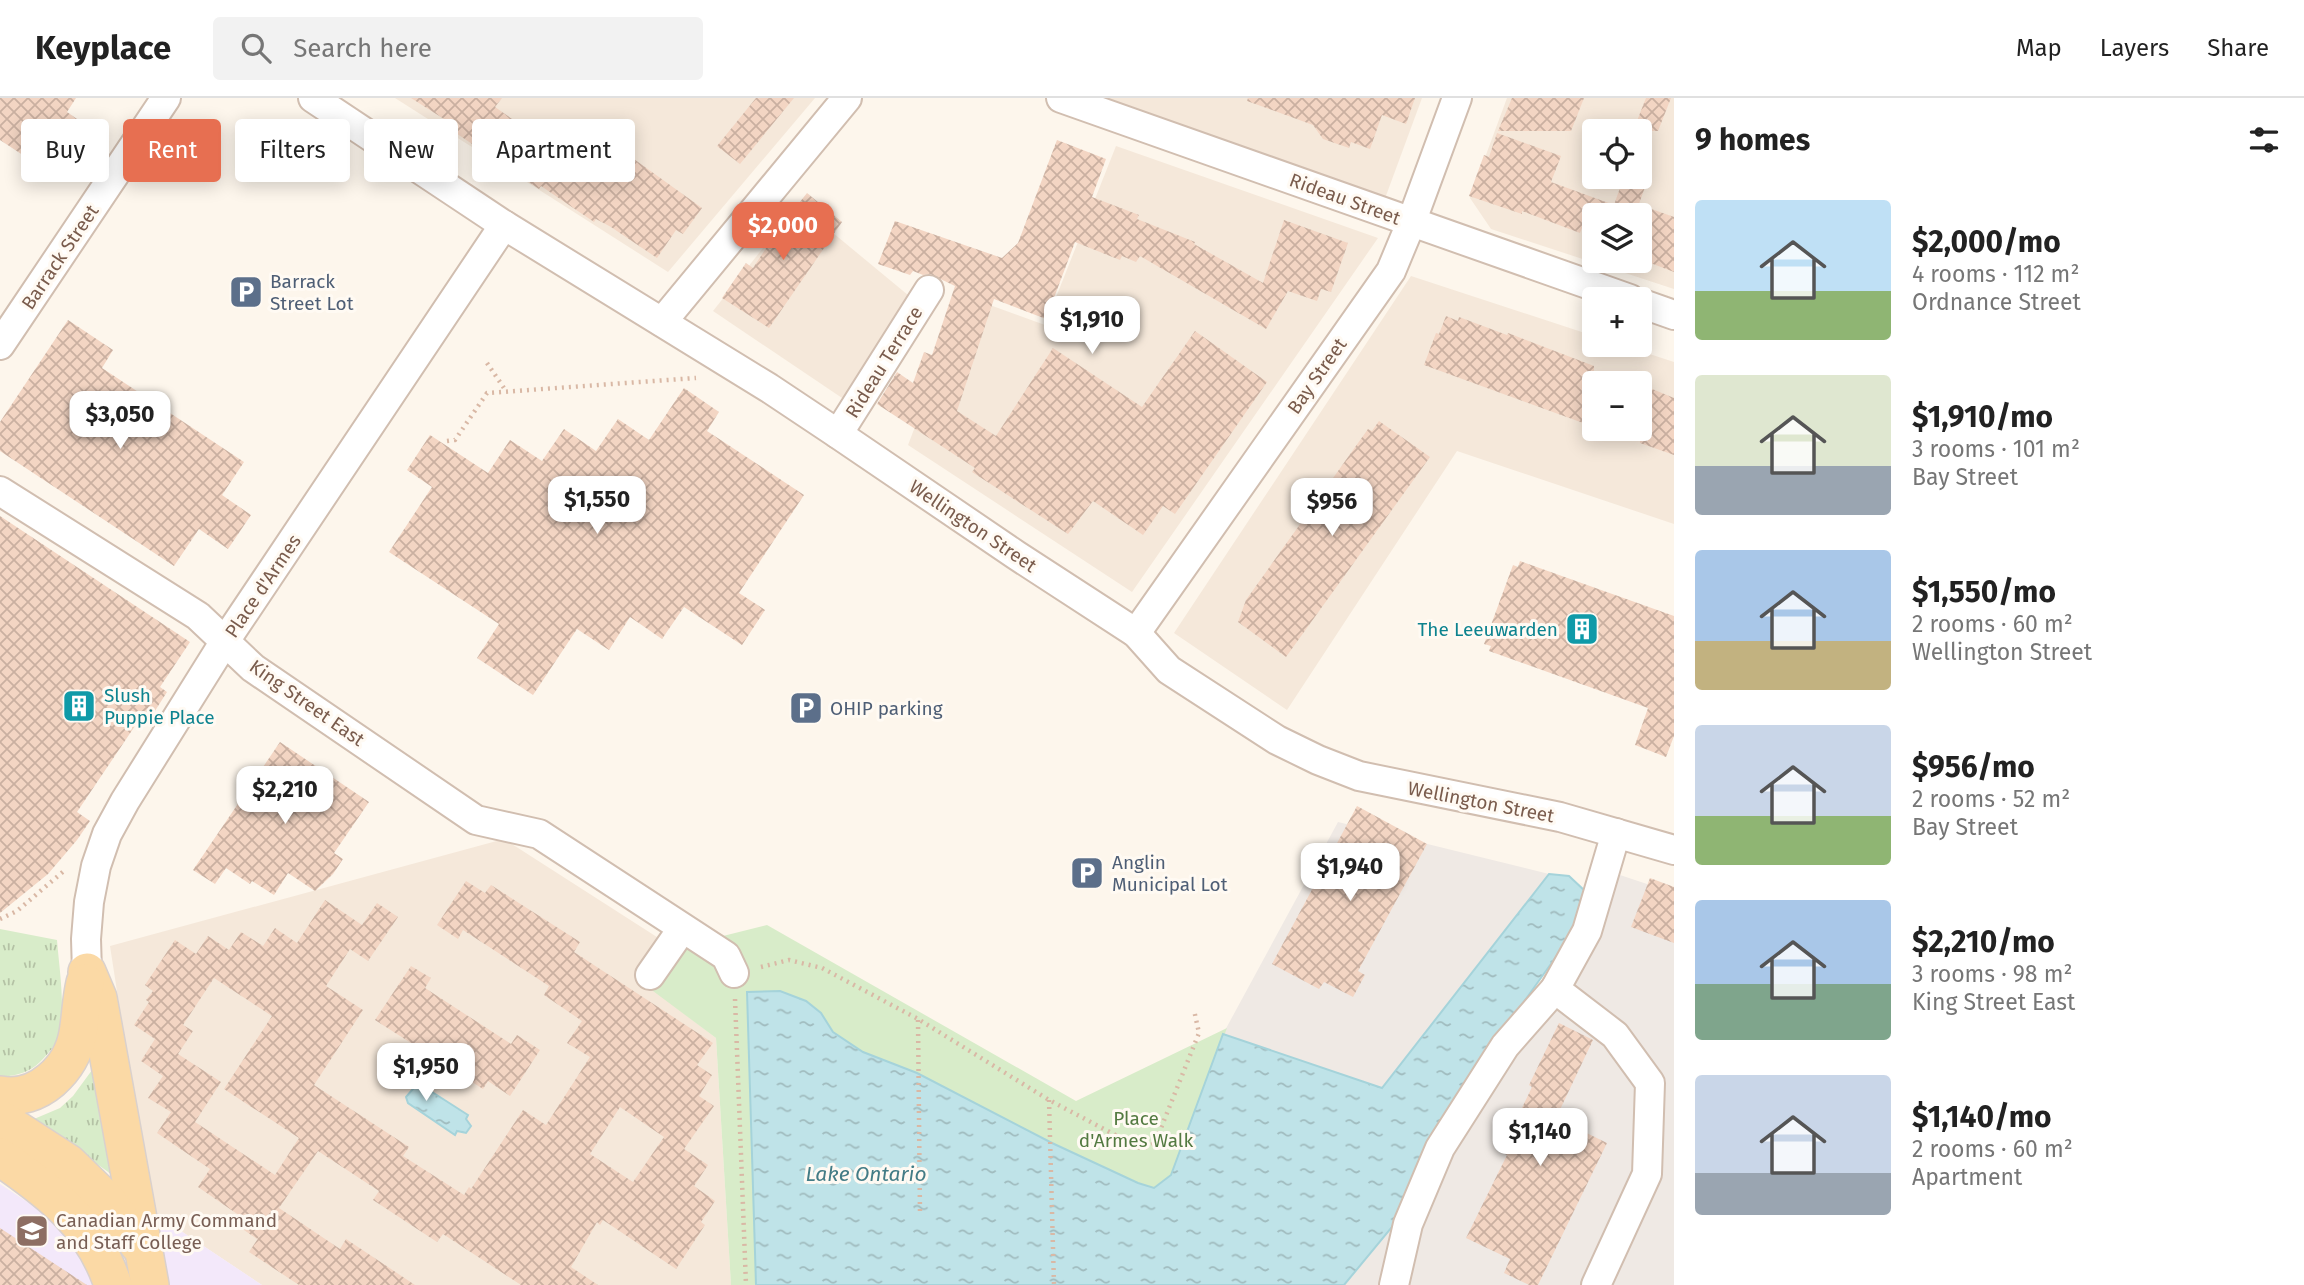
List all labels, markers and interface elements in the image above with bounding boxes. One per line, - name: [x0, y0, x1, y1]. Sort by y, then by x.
- search box: [213, 17, 703, 80]
- text: Keyplace: [35, 28, 171, 68]
- icon: search: [237, 29, 275, 67]
- text: Search here: [293, 33, 432, 64]
- text: Map: [2016, 34, 2062, 62]
- text: Layers: [2100, 34, 2169, 62]
- text: Share: [2207, 34, 2269, 62]
- chip: Buy: [21, 119, 109, 182]
- chip: Rent: [123, 119, 221, 182]
- chip: Filters: [235, 119, 350, 182]
- chip: New: [364, 119, 458, 182]
- chip: Apartment: [472, 119, 635, 182]
- map controls: [1582, 119, 1652, 441]
- button: locate: [1582, 119, 1652, 189]
- icon: filters: [2245, 121, 2283, 159]
- text: 9 homes: [1695, 122, 1810, 158]
- street label: Rideau Street: [1286, 168, 1404, 230]
- street label: Barrack Street: [16, 200, 104, 314]
- pin: $2,000: [726, 202, 840, 262]
- button: layers: [1582, 203, 1652, 273]
- text: $2,000: [748, 211, 818, 239]
- text: $2,000/mo: [1912, 224, 2061, 260]
- icon: home: [1751, 228, 1835, 312]
- text: 4 rooms · 112 m²: [1912, 260, 2079, 288]
- place label: Barrack Street Lot: [270, 270, 354, 315]
- parking icon: Barrack Street Lot: [227, 273, 265, 311]
- button: +: [1582, 287, 1652, 357]
- text: Ordnance Street: [1912, 288, 2081, 316]
- pin: $1,910: [1035, 296, 1149, 356]
- street label: Rideau Terrace: [841, 302, 927, 422]
- text: $1,910: [1060, 305, 1124, 333]
- street label: Bay Street: [1282, 333, 1352, 418]
- button: −: [1582, 371, 1652, 441]
- pin: $3,050: [63, 392, 177, 451]
- text: $1,910/mo: [1912, 399, 2053, 435]
- text: $3,050: [85, 400, 155, 428]
- icon: home: [1751, 403, 1835, 487]
- text: 3 rooms · 101 m²: [1912, 435, 2080, 463]
- text: Bay Street: [1912, 463, 2018, 491]
- street label: Wellington Street: [905, 475, 1041, 577]
- pin: $1,550: [540, 476, 654, 536]
- pin: $956: [1291, 478, 1373, 538]
- text: $1,550: [564, 485, 630, 513]
- text: $956: [1307, 487, 1357, 515]
- street label: Place d'Armes: [220, 530, 306, 642]
- text: $1,550/mo: [1912, 574, 2056, 610]
- icon: home: [1751, 578, 1835, 662]
- building icon: The Leeuwarden: [1563, 610, 1601, 648]
- text: 2 rooms · 60 m²: [1912, 610, 2073, 638]
- place label: The Leeuwarden: [1418, 618, 1558, 641]
- text: Wellington Street: [1912, 638, 2092, 666]
- street label: King Street East: [245, 655, 369, 751]
- place label: Slush Puppie Place: [104, 684, 215, 729]
- building icon: Slush Puppie Place: [60, 687, 98, 725]
- parking icon: OHIP parking: [787, 689, 825, 727]
- place label: OHIP parking: [830, 697, 943, 720]
- text: $956/mo: [1912, 749, 2035, 785]
- icon: home: [1751, 753, 1835, 837]
- pin: $2,210: [228, 766, 342, 826]
- text: $2,210: [252, 775, 318, 803]
- street label: Wellington Street: [1406, 777, 1556, 828]
- text: 2 rooms · 52 m²: [1912, 785, 2070, 813]
- text: Bay Street: [1912, 813, 2018, 841]
- pin: $1,940: [1293, 844, 1407, 903]
- place label: Anglin Municipal Lot: [1112, 851, 1228, 896]
- text: $1,940: [1317, 852, 1383, 880]
- parking icon: Anglin Municipal Lot: [1068, 854, 1106, 892]
- text: $2,210/mo: [1912, 924, 2055, 960]
- icon: home: [1751, 928, 1835, 1012]
- text: 3 rooms · 98 m²: [1912, 960, 2072, 988]
- text: King Street East: [1912, 988, 2075, 1016]
- pin: $1,950: [369, 1044, 483, 1103]
- text: $1,950: [393, 1052, 459, 1080]
- text: $1,140/mo: [1912, 1099, 2052, 1135]
- icon: home: [1751, 1103, 1835, 1187]
- park label: Place d'Armes Walk: [1079, 1107, 1193, 1152]
- pin: $1,140: [1483, 1108, 1597, 1168]
- text: $1,140: [1509, 1117, 1571, 1145]
- text: 2 rooms · 60 m²: [1912, 1135, 2073, 1163]
- water label: Lake Ontario: [805, 1161, 927, 1187]
- text: Apartment: [1912, 1163, 2022, 1191]
- place label: Canadian Army Command and Staff College: [56, 1209, 277, 1254]
- school or university icon: Canadian Army Command and Staff College: [13, 1212, 51, 1250]

